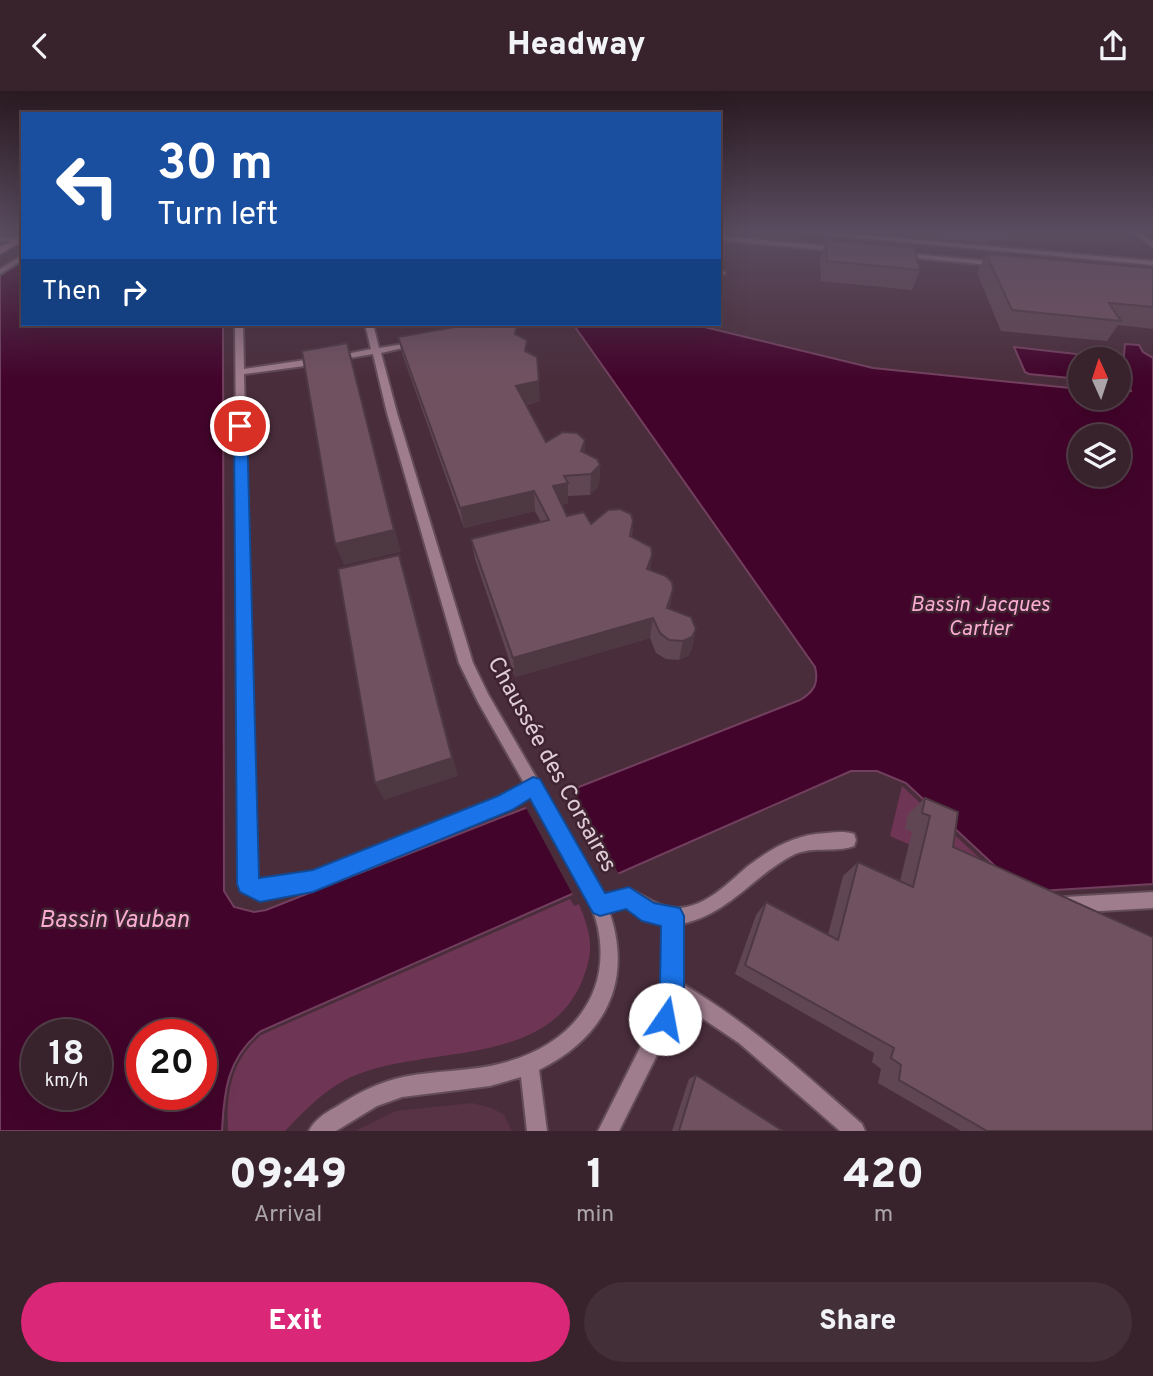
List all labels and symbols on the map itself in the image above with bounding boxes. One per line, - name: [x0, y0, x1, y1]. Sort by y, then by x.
- north arrow: [1068, 347, 1130, 409]
- pin: [210, 396, 270, 456]
- water label: Bassin Jacques Cartier: [910, 592, 1050, 643]
- street label: Chaussée des Corsaires: [480, 652, 622, 878]
- water label: Bassin Vauban: [39, 906, 189, 936]
- position arrow: [628, 982, 702, 1056]
- speed limit sign: 20: [126, 1019, 217, 1110]

